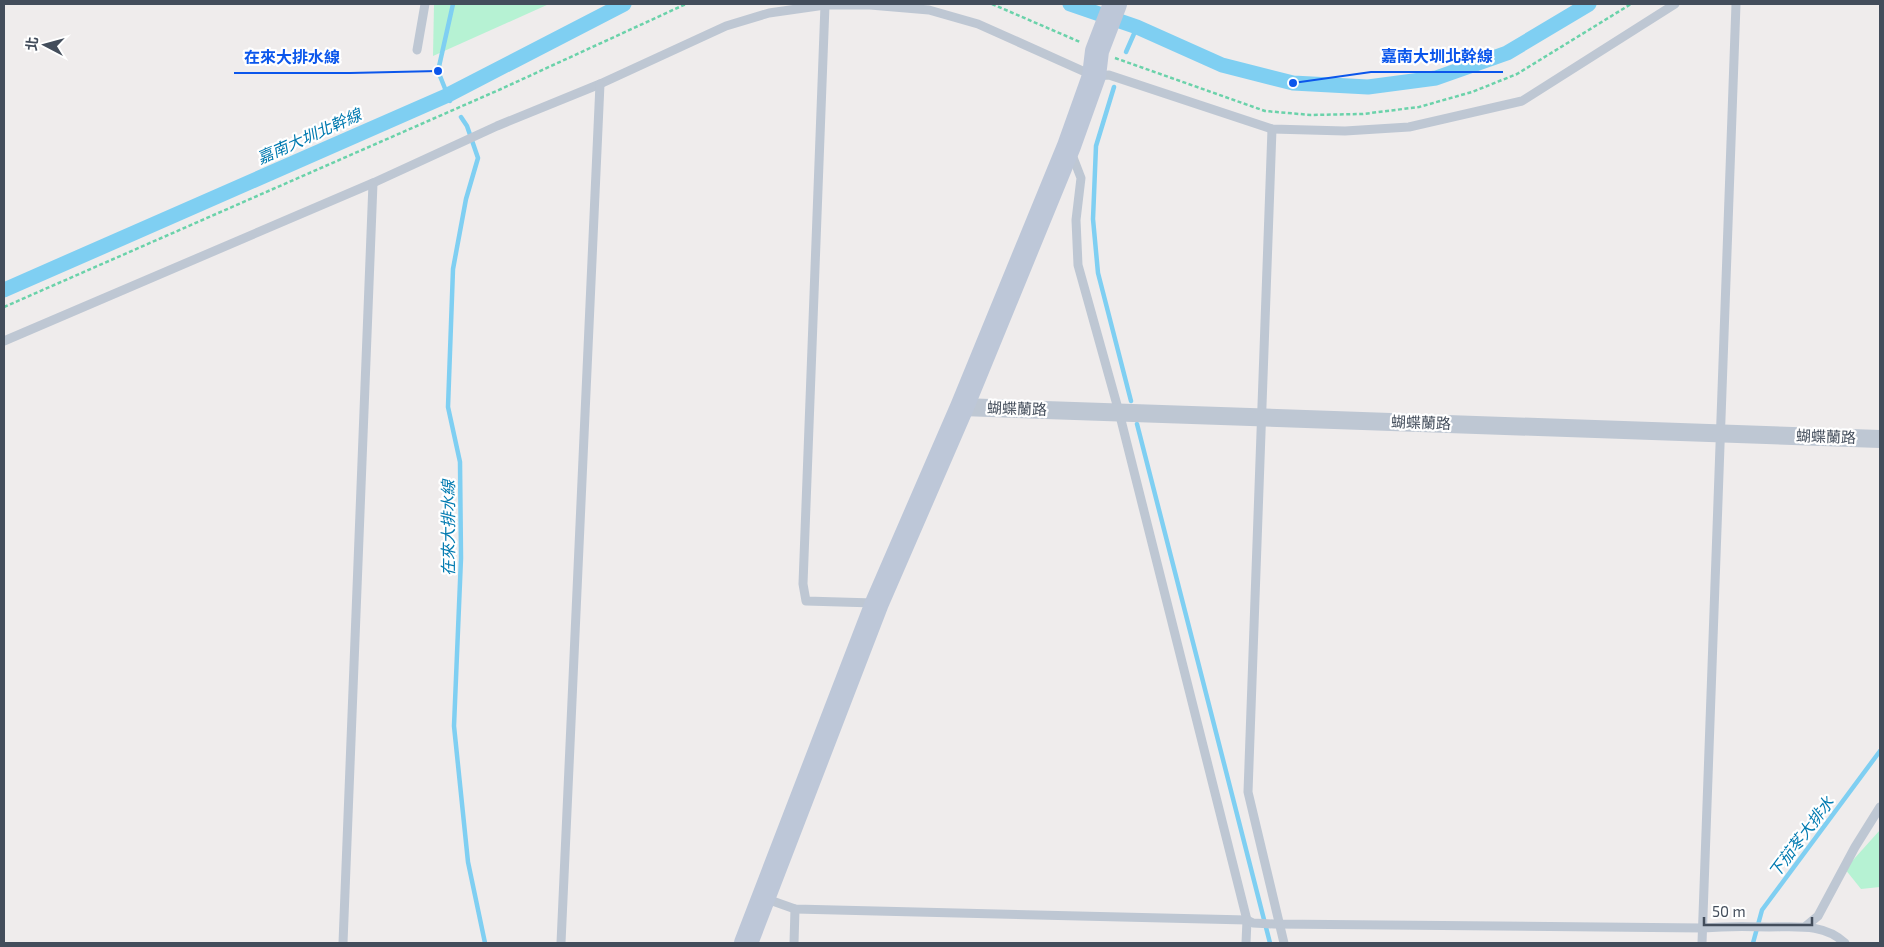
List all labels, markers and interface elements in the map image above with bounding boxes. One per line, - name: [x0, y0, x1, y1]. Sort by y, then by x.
- north arrow: [20, 20, 70, 70]
- text: 北: [22, 36, 41, 51]
- callout: 嘉南大圳北幹線: [1371, 41, 1503, 72]
- callout: 在來大排水線: [234, 42, 350, 73]
- text: 嘉南大圳北幹線: [1381, 46, 1493, 65]
- text: 在來大排水線: [244, 47, 340, 66]
- water label: 嘉南大圳北幹線: [254, 103, 366, 167]
- street label: 蝴蝶蘭路: [987, 398, 1047, 418]
- street label: 蝴蝶蘭路: [1391, 412, 1451, 432]
- street label: 蝴蝶蘭路: [1796, 426, 1856, 446]
- water label: 在來大排水線: [438, 478, 457, 576]
- water label: 下茄苳大排水: [1764, 792, 1838, 881]
- scale bar: [1704, 894, 1812, 926]
- text: 50 m: [1712, 902, 1746, 920]

